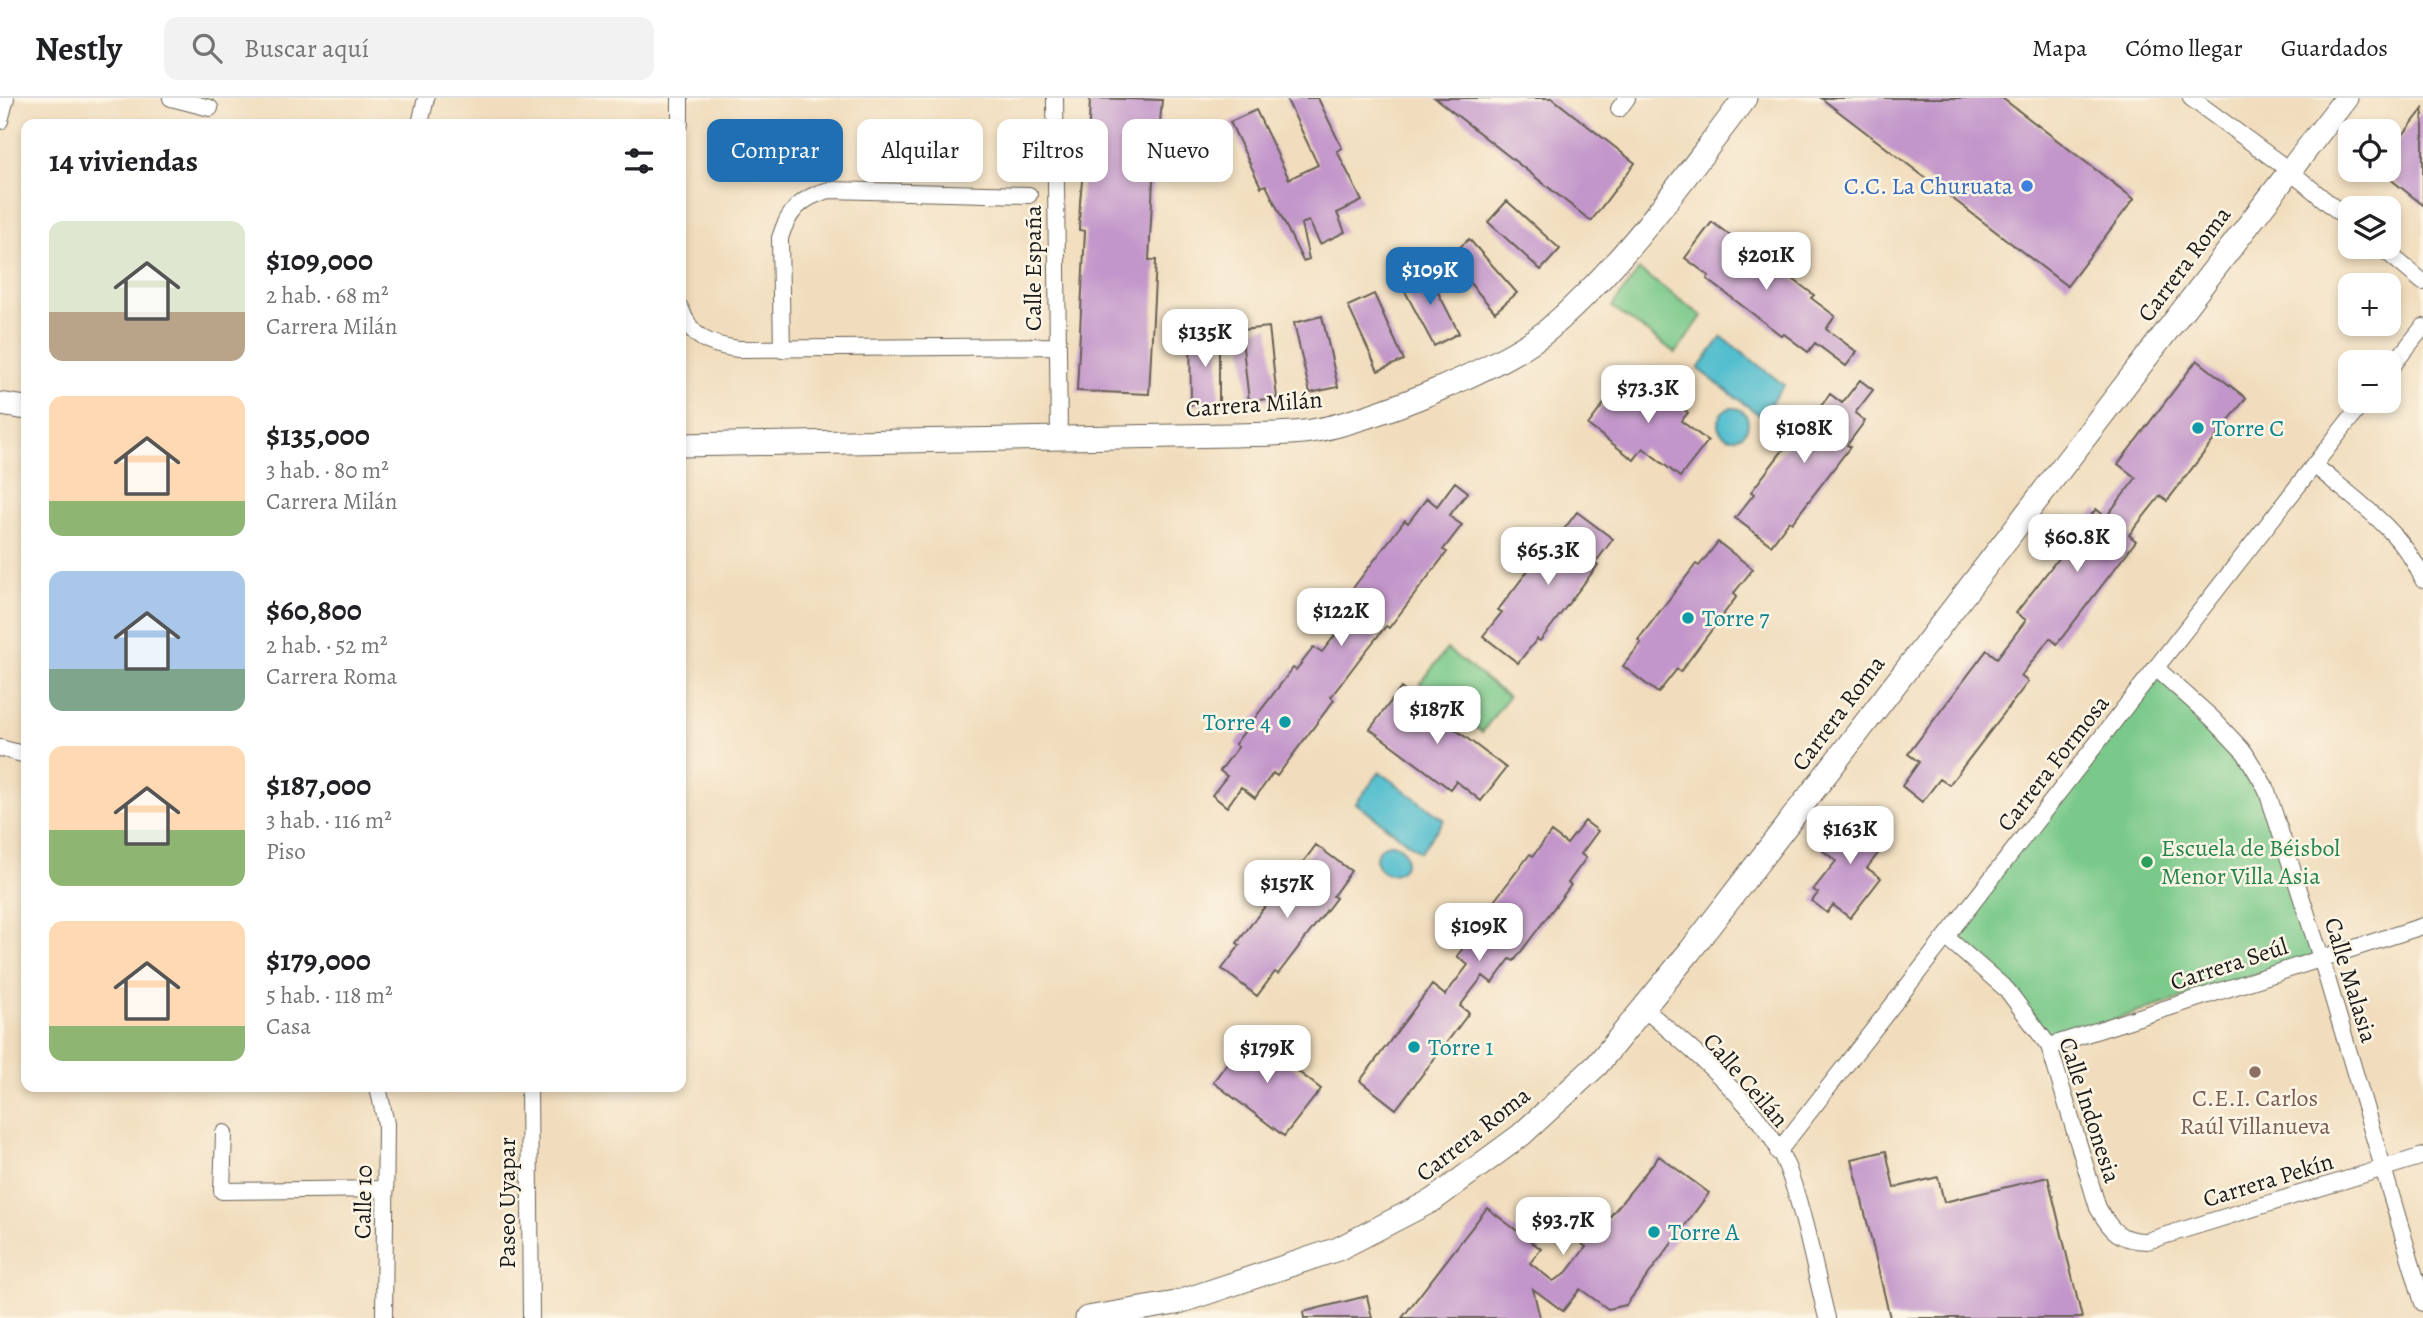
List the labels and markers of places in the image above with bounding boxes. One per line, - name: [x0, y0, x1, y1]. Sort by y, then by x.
- place label: C.C. La Churuata: [1844, 170, 2014, 202]
- marker: C.C. La Churuata: [2019, 178, 2035, 194]
- pin: $201K: [1717, 232, 1815, 292]
- pin: $109K: [1381, 248, 1479, 307]
- pin: $135K: [1156, 310, 1254, 369]
- pin: $73.3K: [1591, 366, 1705, 425]
- pin: $108K: [1755, 406, 1853, 465]
- place label: Torre C: [2212, 412, 2284, 444]
- marker: Torre C: [2190, 420, 2206, 436]
- pin: $60.8K: [2020, 514, 2134, 574]
- pin: $65.3K: [1491, 528, 1605, 587]
- pin: $122K: [1292, 588, 1390, 648]
- place label: Torre 7: [1702, 602, 1770, 634]
- marker: Torre 7: [1680, 610, 1696, 626]
- pin: $187K: [1388, 686, 1486, 746]
- place label: Torre 4: [1203, 706, 1271, 738]
- marker: Torre 4: [1277, 714, 1293, 730]
- pin: $163K: [1801, 806, 1899, 866]
- place label: Escuela de Béisbol Menor Villa Asia: [2161, 832, 2340, 892]
- marker: Escuela de Béisbol Menor Villa Asia: [2139, 854, 2155, 870]
- pin: $157K: [1238, 860, 1336, 920]
- pin: $109K: [1430, 904, 1528, 963]
- pin: $179K: [1218, 1026, 1316, 1085]
- place label: Torre 1: [1428, 1031, 1493, 1063]
- marker: Torre 1: [1406, 1039, 1422, 1055]
- marker: C.E.I. Carlos Raúl Villanueva: [2247, 1064, 2263, 1080]
- place label: C.E.I. Carlos Raúl Villanueva: [2180, 1082, 2331, 1142]
- pin: $93.7K: [1506, 1198, 1620, 1257]
- place label: Torre A: [1668, 1216, 1740, 1248]
- marker: Torre A: [1646, 1224, 1662, 1240]

